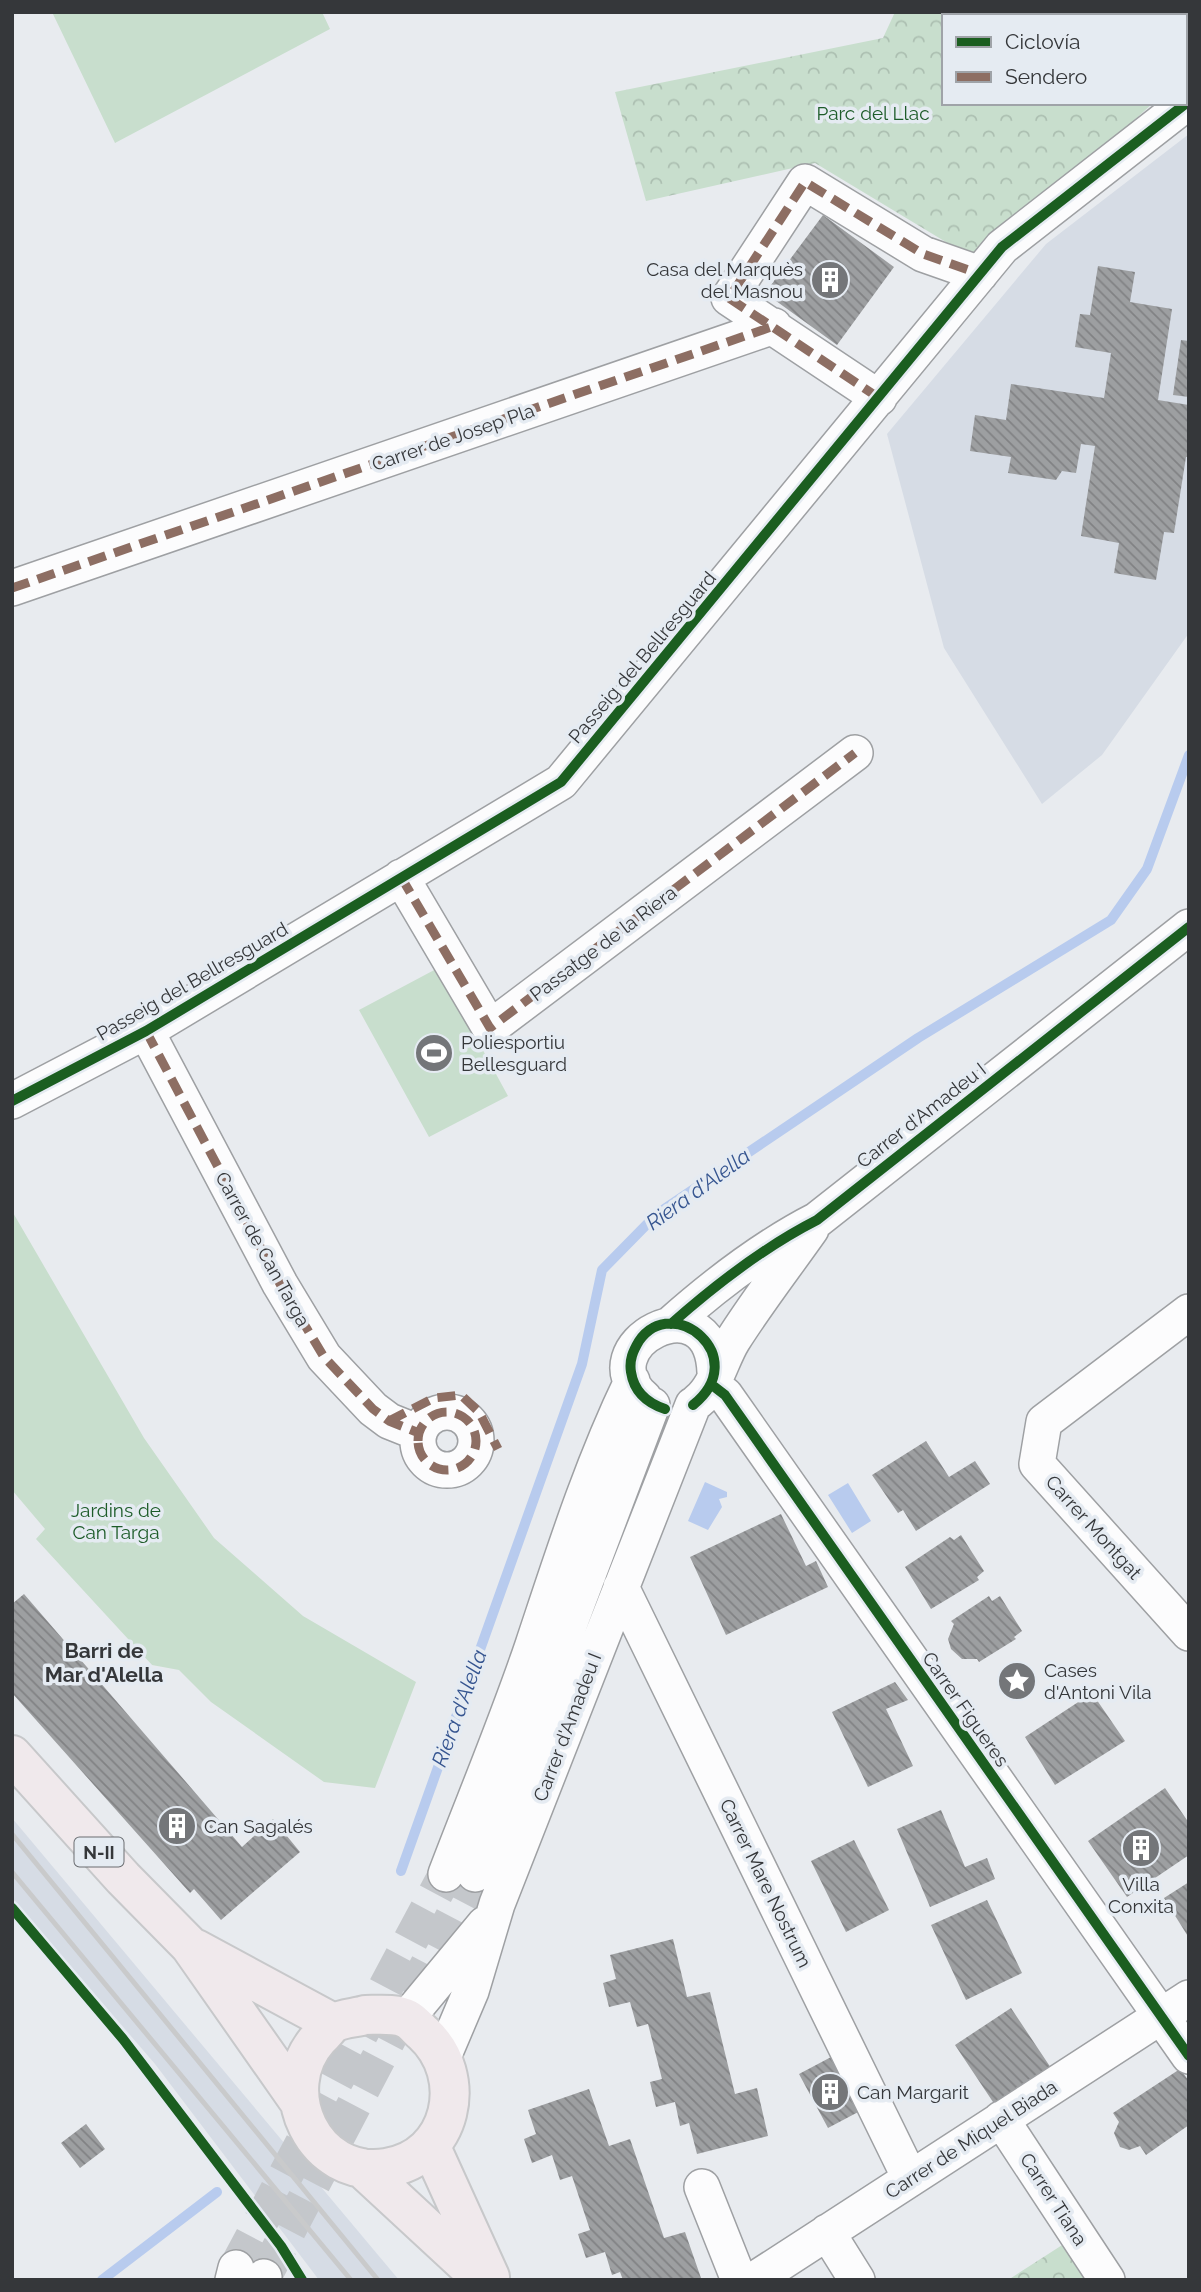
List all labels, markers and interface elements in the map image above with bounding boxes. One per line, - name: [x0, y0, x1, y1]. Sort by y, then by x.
- legend: [942, 14, 1187, 105]
- text: Ciclovía: [1005, 29, 1081, 54]
- text: Sendero: [1005, 64, 1087, 89]
- park label: Parc del Llac: [816, 102, 930, 124]
- place label: Casa del Marquès del Masnou: [646, 258, 803, 302]
- building icon: Casa del Marquès del Masnou: [809, 259, 851, 301]
- street label: Carrer de Josep Pla: [369, 399, 537, 475]
- street label: Passeig del Bellresguard: [564, 567, 720, 747]
- street label: Passatge de la Riera: [526, 881, 680, 1005]
- street label: Passeig del Bellresguard: [92, 917, 292, 1045]
- place label: Poliesportiu Bellesguard: [461, 1031, 567, 1075]
- sports icon: Poliesportiu Bellesguard: [413, 1032, 455, 1074]
- street label: Carrer d'Amadeu I: [852, 1058, 990, 1172]
- water label: Riera d'Alella: [641, 1143, 755, 1235]
- street label: Carrer de Can Targa: [211, 1168, 315, 1330]
- street label: Carrer Montgat: [1042, 1471, 1147, 1584]
- park label: Jardins de Can Targa: [71, 1499, 161, 1543]
- district label: Barri de Mar d'Alella: [45, 1638, 163, 1687]
- water label: Riera d'Alella: [426, 1646, 492, 1770]
- street label: Carrer Figueres: [918, 1647, 1014, 1771]
- street label: Carrer d'Amadeu I: [529, 1650, 605, 1804]
- place label: Cases d'Antoni Vila: [1044, 1659, 1152, 1703]
- place icon: Cases d'Antoni Vila: [996, 1660, 1038, 1702]
- street label: Carrer Mare Nostrum: [716, 1795, 816, 1971]
- building icon: Can Sagalés: [156, 1805, 198, 1847]
- place label: Can Sagalés: [204, 1815, 313, 1837]
- building icon: Villa Conxita: [1120, 1827, 1162, 1869]
- road number: N-II: [74, 1838, 124, 1866]
- place label: Villa Conxita: [1108, 1873, 1174, 1917]
- building icon: Can Margarit: [809, 2071, 851, 2113]
- street label: Carrer de Miquel Biada: [881, 2075, 1061, 2203]
- place label: Can Margarit: [857, 2081, 970, 2103]
- street label: Carrer Tiana: [1016, 2149, 1092, 2249]

